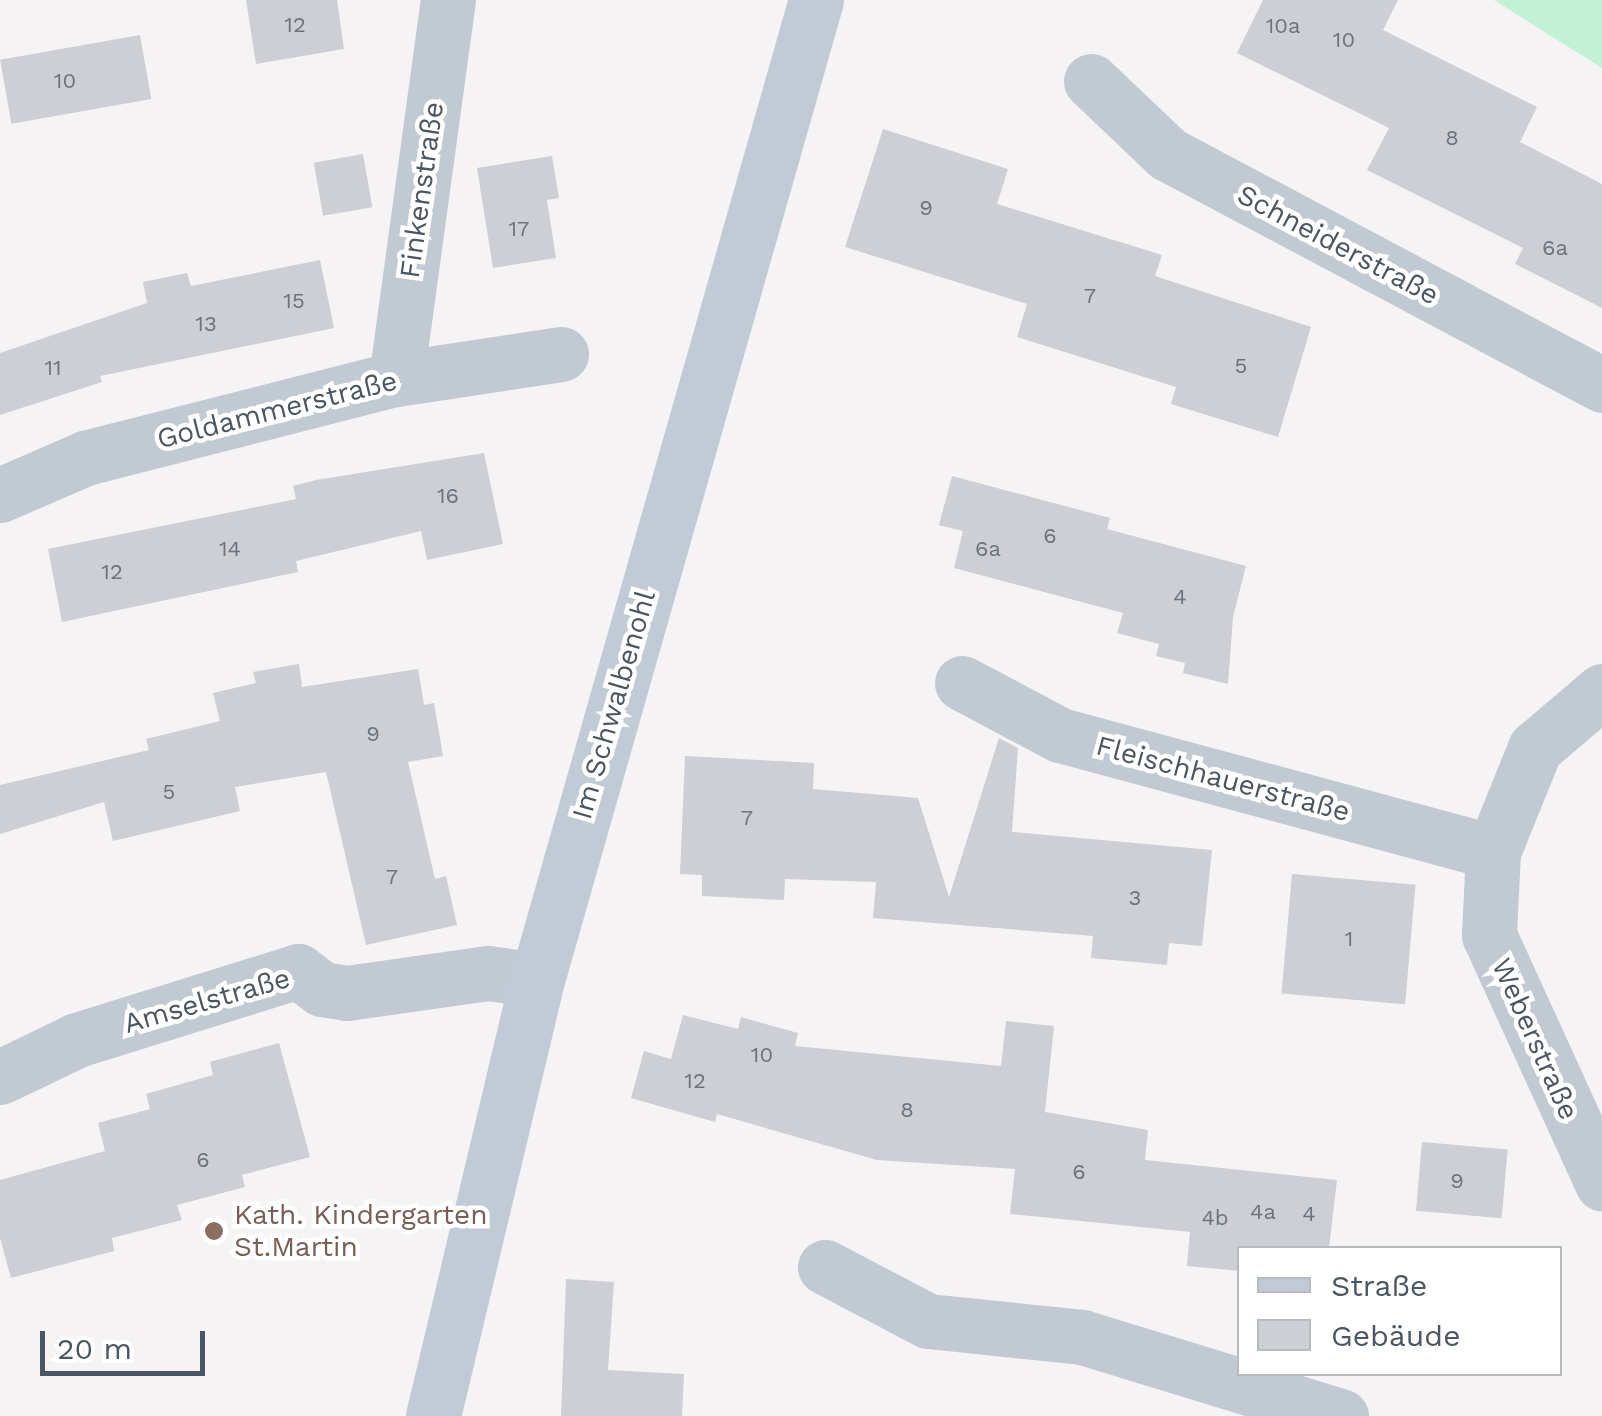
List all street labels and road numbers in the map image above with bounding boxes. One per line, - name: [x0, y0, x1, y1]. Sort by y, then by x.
- street label: Finkenstraße: [393, 100, 451, 280]
- street label: Schneiderstraße: [1232, 178, 1444, 312]
- street label: Goldammerstraße: [153, 364, 401, 456]
- street label: Im Schwalbenohl: [565, 587, 663, 823]
- street label: Fleischhauerstraße: [1092, 729, 1354, 829]
- street label: Weberstraße: [1484, 953, 1586, 1125]
- street label: Amselstraße: [120, 961, 294, 1041]

